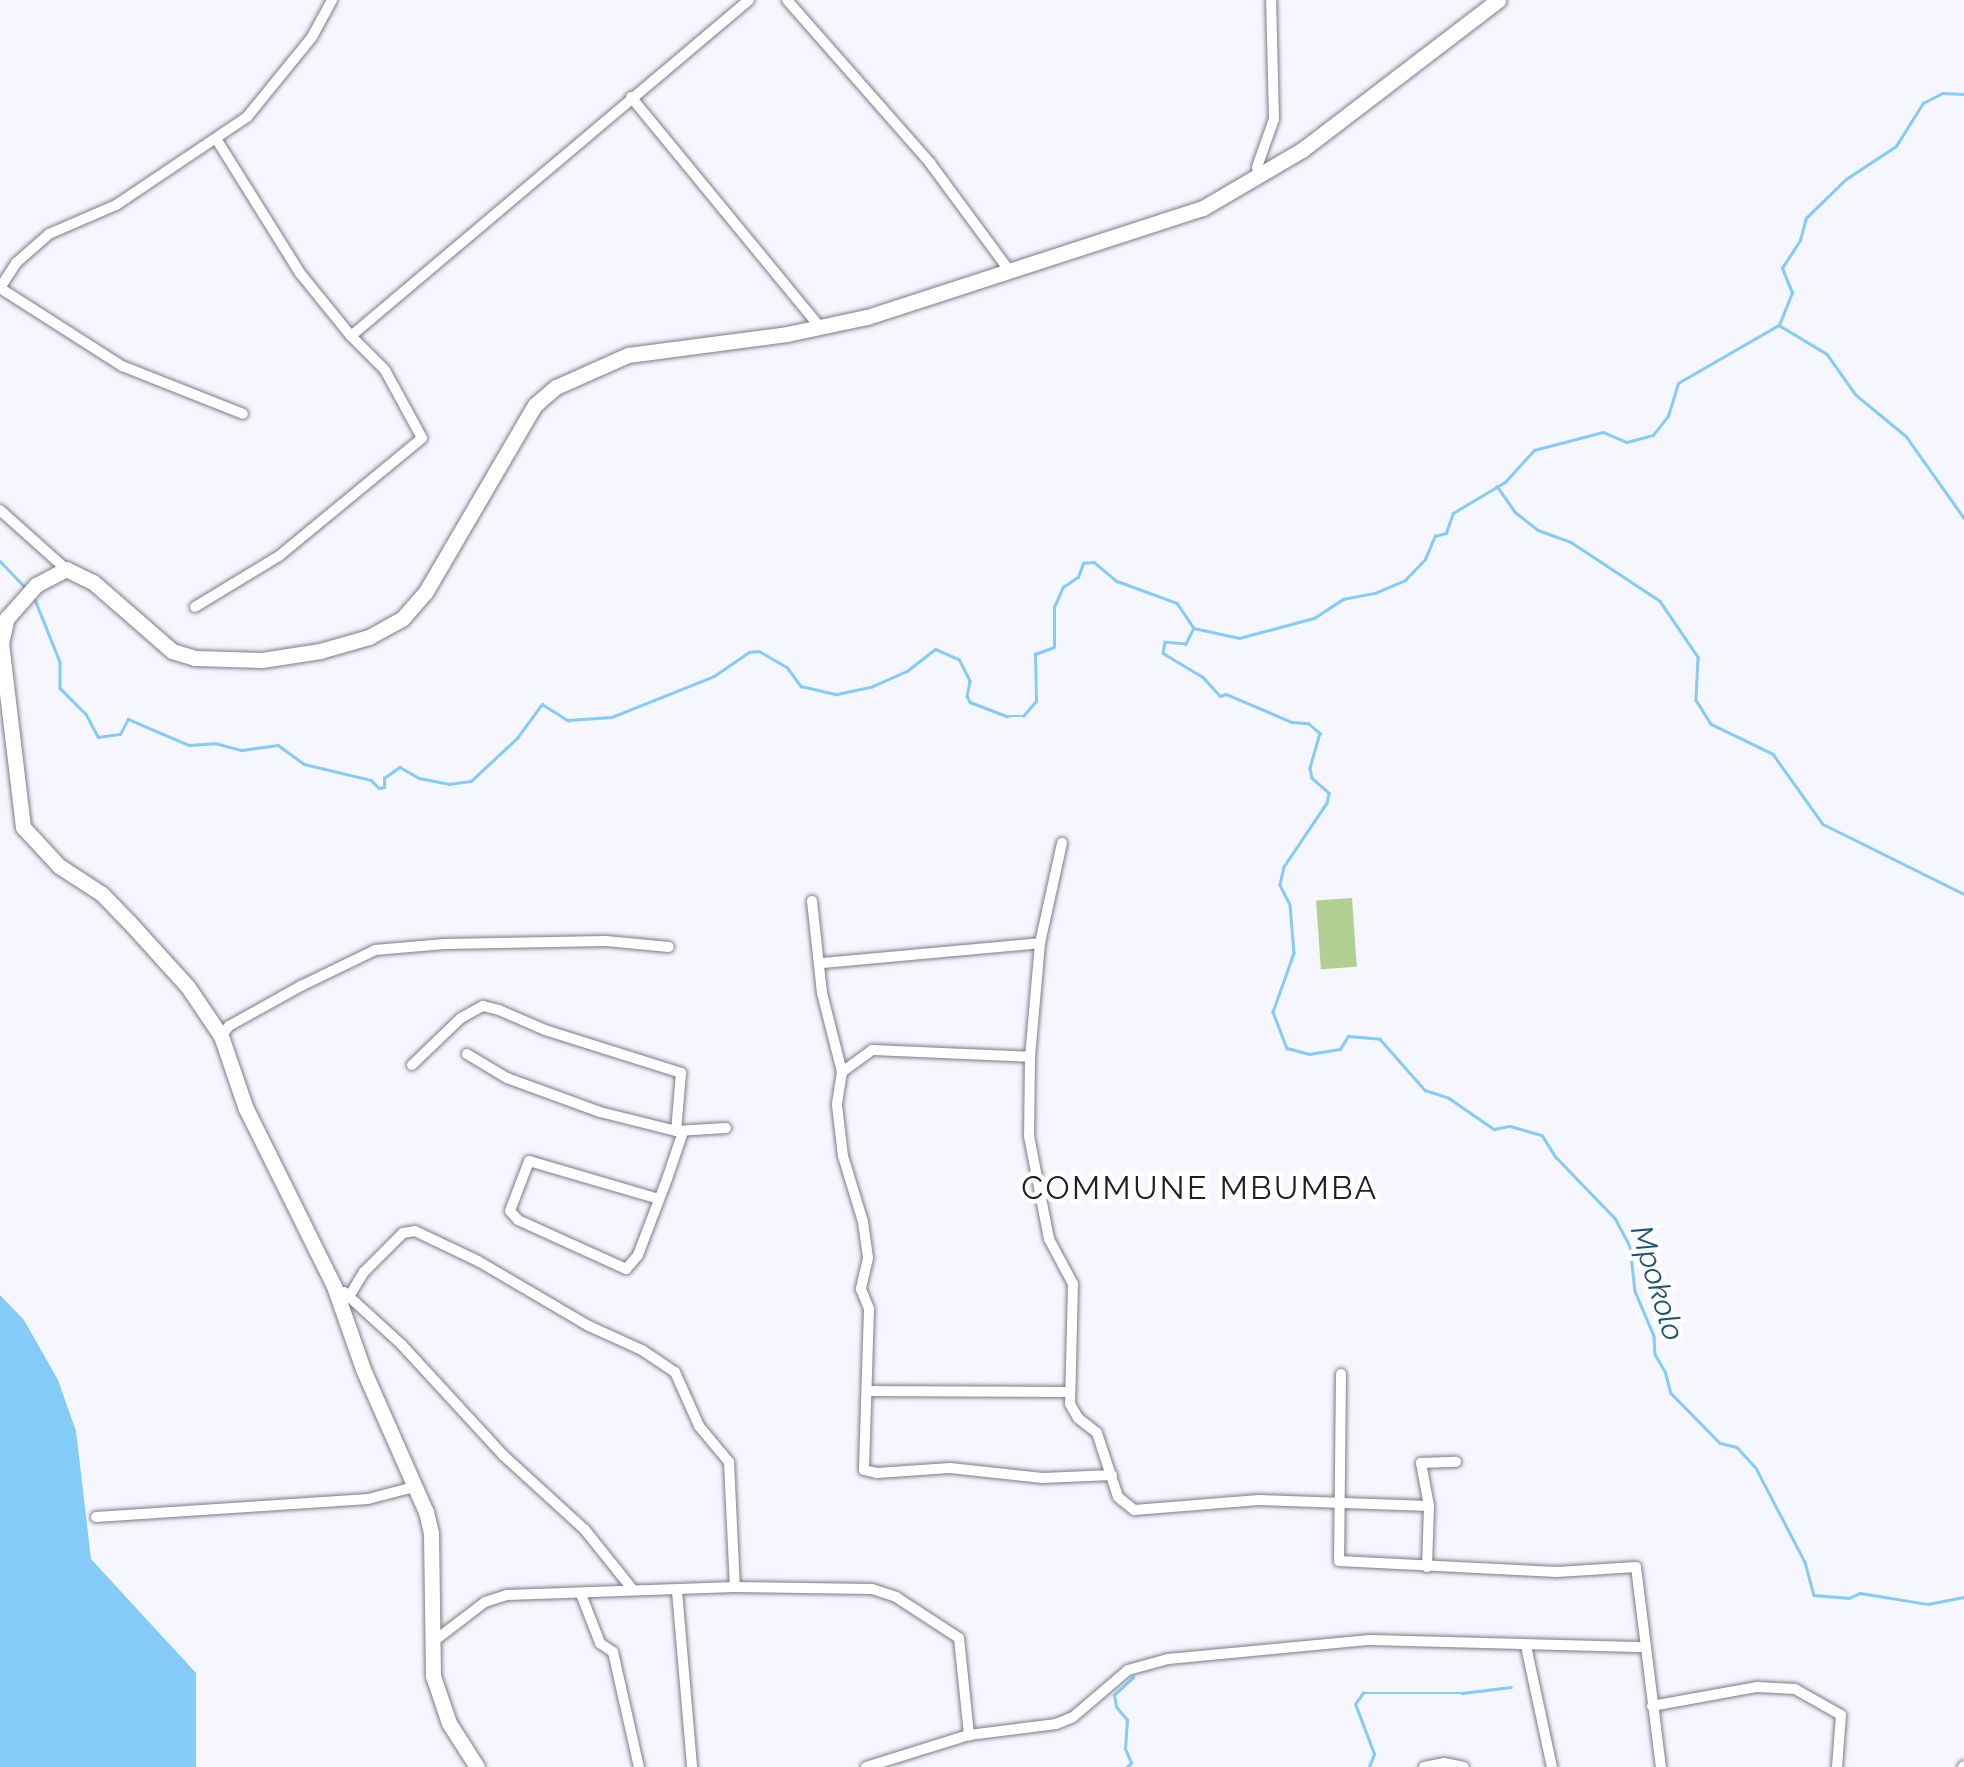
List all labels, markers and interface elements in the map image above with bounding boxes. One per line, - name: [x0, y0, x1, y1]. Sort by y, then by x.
- district label: COMMUNE MBUMBA: [1021, 1169, 1379, 1207]
- water label: Mpokolo: [1622, 1221, 1692, 1345]

